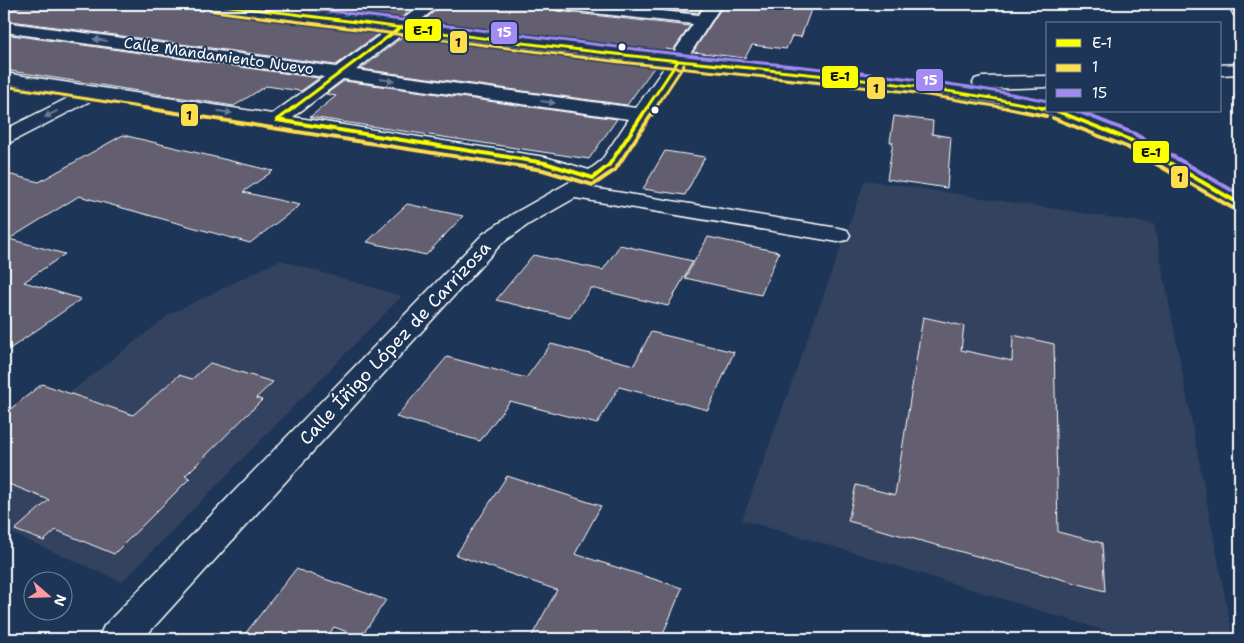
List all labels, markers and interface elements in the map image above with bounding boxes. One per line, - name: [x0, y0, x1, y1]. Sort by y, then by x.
- line badge: E-1: [404, 18, 442, 42]
- text: E-1: [413, 21, 433, 39]
- line badge: 15: [490, 21, 518, 45]
- legend: [1046, 22, 1222, 112]
- text: 15: [496, 23, 512, 41]
- line badge: 1: [449, 30, 468, 54]
- street label: Calle Mandamiento Nuevo: [123, 33, 315, 79]
- text: 1: [455, 33, 461, 51]
- text: E-1: [1092, 33, 1112, 53]
- one-way arrow: [92, 36, 108, 44]
- unlabelled marker: [617, 42, 627, 52]
- text: 1: [1092, 57, 1098, 77]
- line badge: E-1: [821, 65, 859, 89]
- text: E-1: [830, 67, 850, 85]
- line badge: 15: [915, 68, 944, 92]
- text: 15: [922, 71, 938, 89]
- one-way arrow: [379, 76, 395, 84]
- line badge: 1: [866, 76, 886, 100]
- text: 1: [873, 79, 879, 97]
- text: 15: [1092, 83, 1107, 103]
- one-way arrow: [540, 98, 556, 106]
- line badge: 1: [180, 103, 199, 127]
- unlabelled marker: [650, 105, 660, 115]
- text: 1: [186, 106, 192, 124]
- one-way arrow: [217, 108, 233, 116]
- one-way arrow: [44, 110, 58, 118]
- line badge: E-1: [1132, 140, 1170, 164]
- text: E-1: [1141, 143, 1161, 161]
- line badge: 1: [1170, 165, 1189, 189]
- text: 1: [1177, 168, 1183, 186]
- street label: Calle Íñigo López de Carrizosa: [294, 236, 496, 450]
- north arrow: [22, 570, 72, 620]
- text: N: [50, 592, 71, 609]

